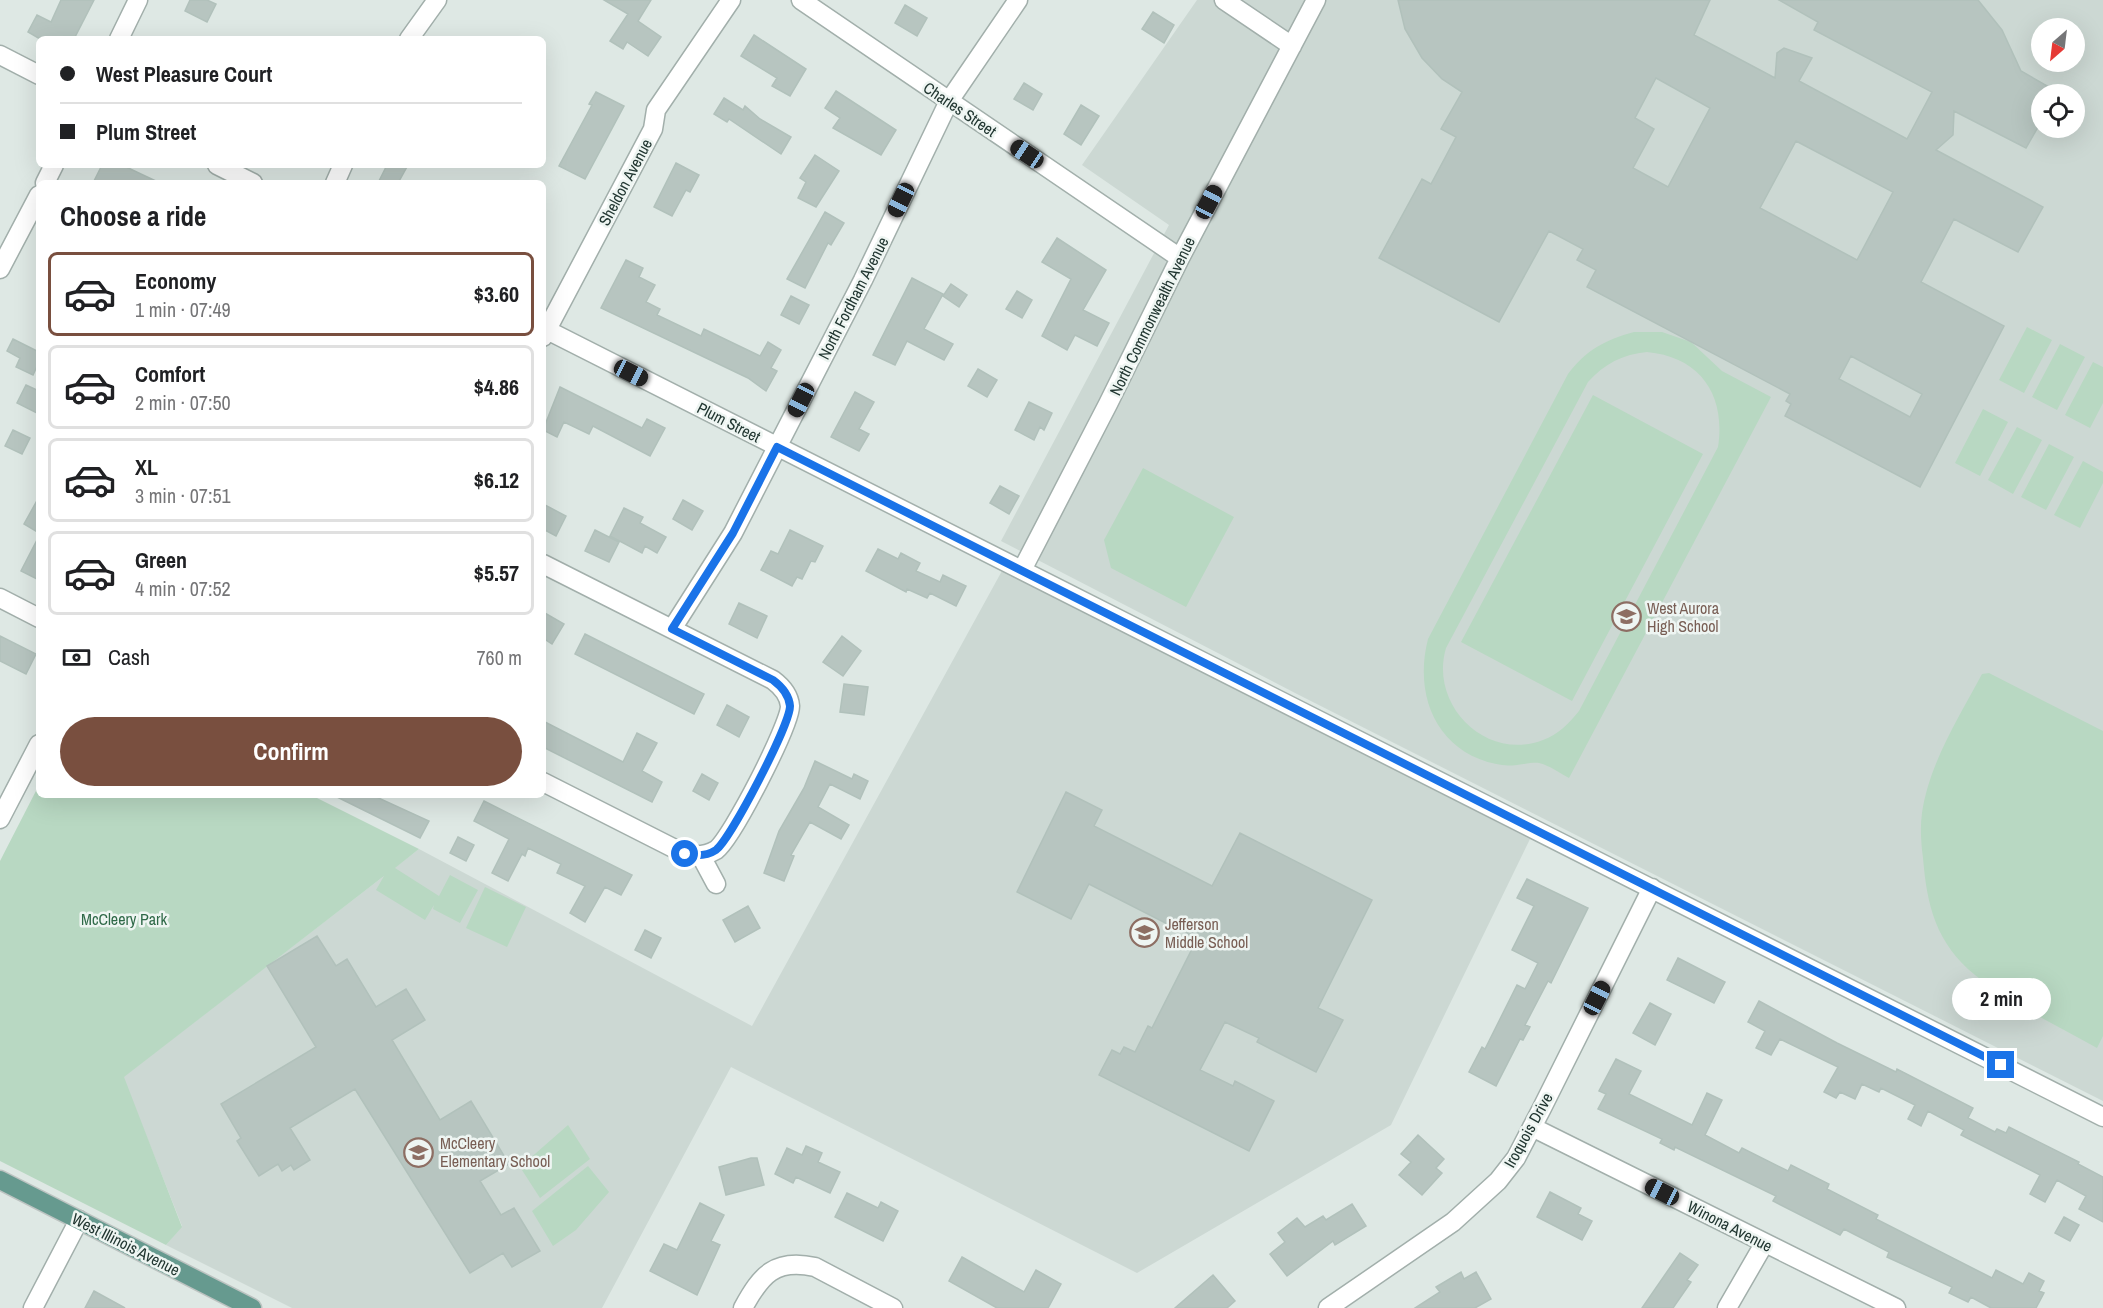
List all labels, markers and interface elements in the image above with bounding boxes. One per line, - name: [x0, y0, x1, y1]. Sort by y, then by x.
- north arrow: [2031, 18, 2085, 72]
- map controls: [2031, 18, 2085, 138]
- text: West Pleasure Court: [96, 59, 272, 89]
- street label: Charles Street: [919, 76, 1001, 142]
- button: locate: [2031, 84, 2085, 138]
- text: Plum Street: [96, 117, 196, 147]
- street label: Sheldon Avenue: [593, 135, 657, 229]
- car: [1007, 136, 1047, 172]
- car: [885, 180, 917, 220]
- car: [1193, 182, 1225, 222]
- text: Choose a ride: [60, 198, 206, 234]
- street label: North Fordham Avenue: [813, 233, 893, 363]
- street label: North Commonwealth Avenue: [1104, 233, 1200, 399]
- text: Economy: [135, 266, 216, 296]
- icon: car: [63, 267, 117, 321]
- text: $3.60: [474, 279, 519, 309]
- text: 1 min · 07:49: [135, 296, 231, 323]
- car: [611, 357, 651, 389]
- text: Comfort: [135, 359, 205, 389]
- icon: car: [63, 360, 117, 414]
- text: $4.86: [474, 372, 519, 402]
- car: [785, 380, 817, 420]
- text: 2 min · 07:50: [135, 389, 231, 416]
- street label: Plum Street: [693, 397, 765, 448]
- text: XL: [135, 452, 158, 482]
- icon: car: [63, 453, 117, 507]
- text: $6.12: [474, 465, 519, 495]
- text: 3 min · 07:51: [135, 482, 231, 509]
- text: Green: [135, 545, 187, 575]
- icon: car: [63, 546, 117, 600]
- text: $5.57: [474, 558, 519, 588]
- text: 4 min · 07:52: [135, 575, 231, 602]
- place label: West Aurora High School: [1647, 597, 1720, 637]
- school or university icon: West Aurora High School: [1610, 601, 1642, 633]
- icon: cash: [60, 641, 93, 674]
- text: Cash: [108, 642, 150, 672]
- text: 760 m: [476, 644, 522, 671]
- button: Confirm: [60, 717, 522, 786]
- route start: [671, 840, 698, 867]
- park label: McCleery Park: [81, 908, 167, 930]
- place label: Jefferson Middle School: [1165, 913, 1248, 953]
- school or university icon: Jefferson Middle School: [1128, 917, 1160, 949]
- car: [1581, 978, 1613, 1018]
- callout: 2 min: [1952, 978, 2050, 1020]
- text: 2 min: [1980, 985, 2023, 1012]
- route end: [1987, 1051, 2014, 1078]
- street label: Iroquois Drive: [1498, 1089, 1558, 1171]
- place label: McCleery Elementary School: [440, 1132, 550, 1172]
- school or university icon: McCleery Elementary School: [403, 1136, 435, 1168]
- car: [1642, 1176, 1682, 1208]
- street label: Winona Avenue: [1684, 1195, 1776, 1257]
- street label: West Illinois Avenue: [68, 1207, 184, 1281]

